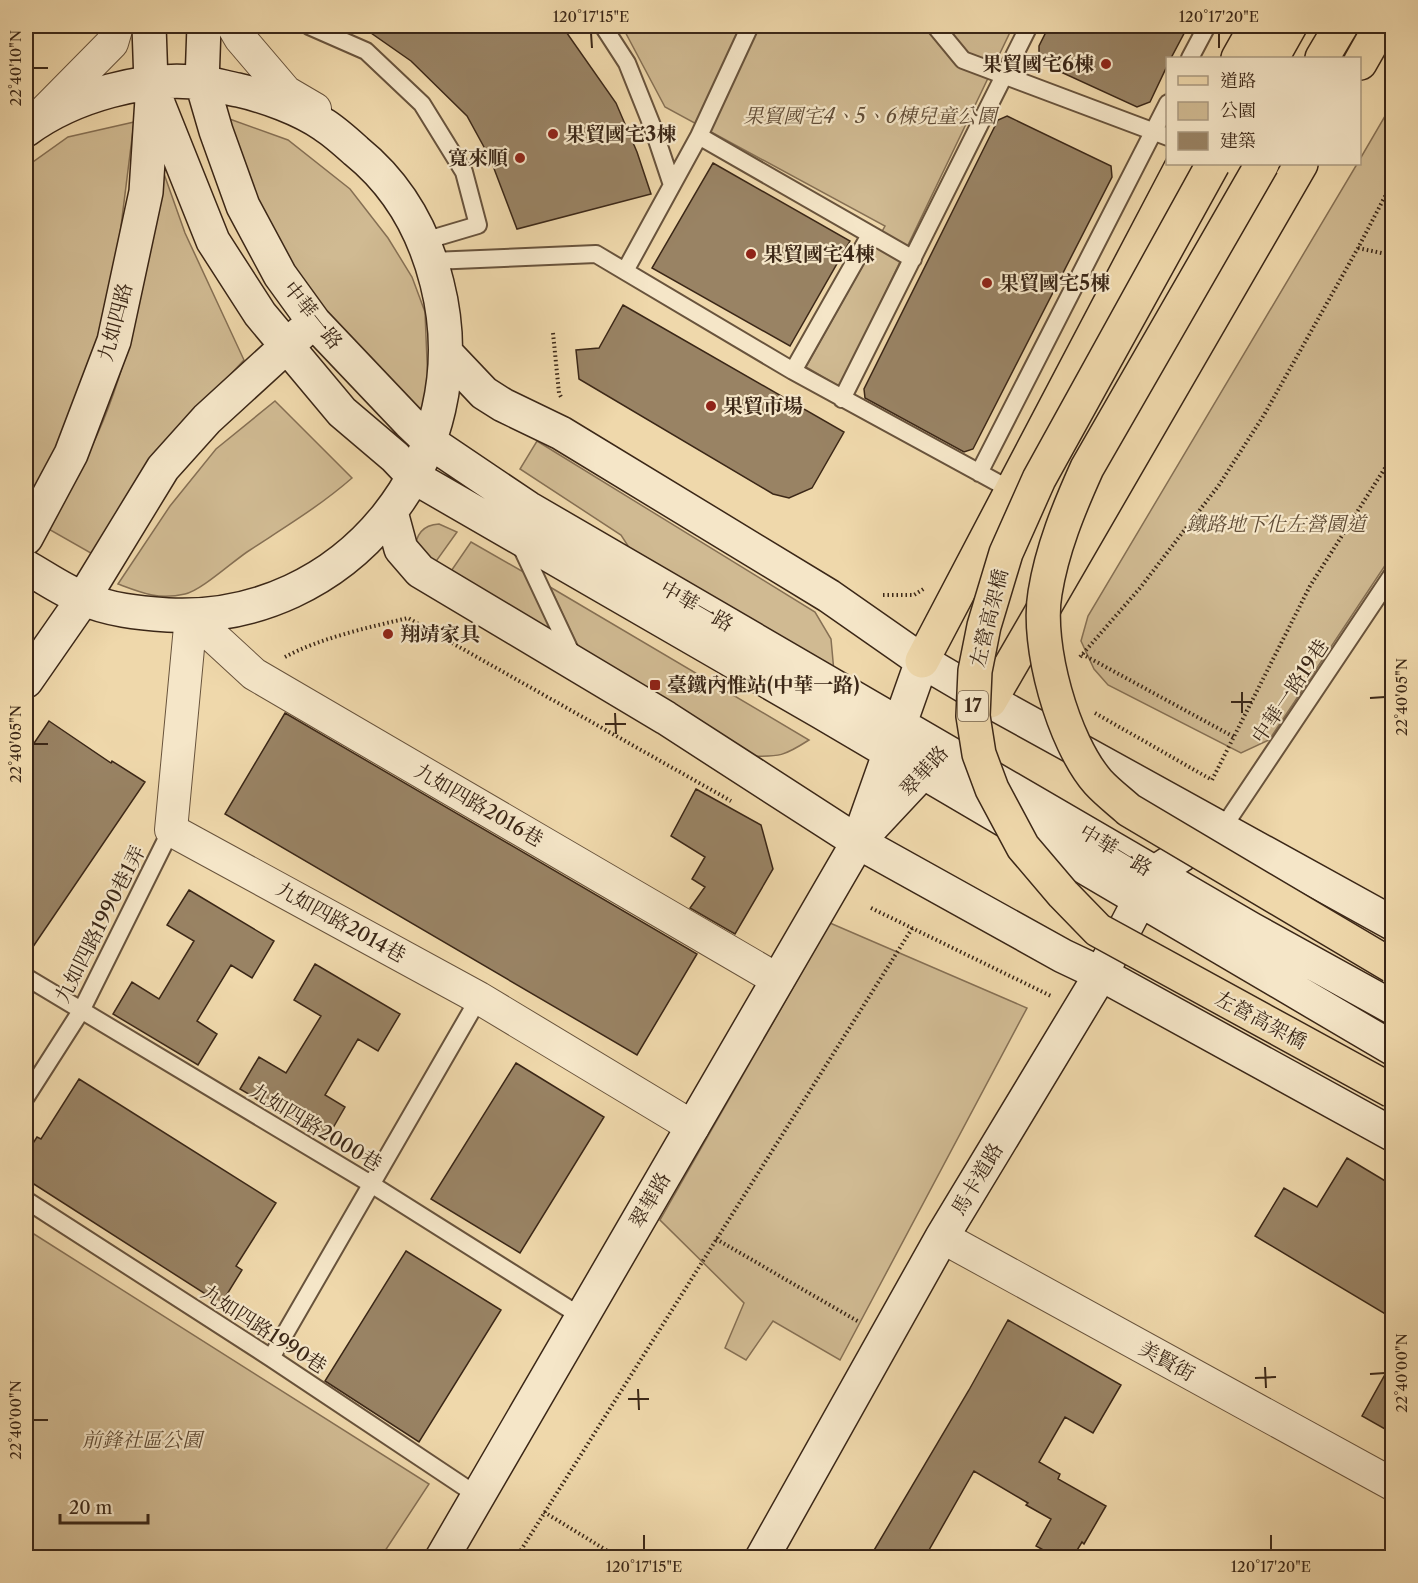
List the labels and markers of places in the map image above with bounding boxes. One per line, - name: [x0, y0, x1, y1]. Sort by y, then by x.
- place label: 果貿國宅6棟: [982, 52, 1094, 76]
- marker: 果貿國宅6棟: [1099, 57, 1113, 71]
- place label: 果貿國宅3棟: [565, 122, 676, 146]
- marker: 果貿國宅3棟: [546, 127, 560, 141]
- place label: 寬來順: [448, 146, 508, 170]
- marker: 寬來順: [513, 151, 527, 165]
- place label: 果貿國宅4棟: [763, 242, 875, 266]
- marker: 果貿國宅4棟: [744, 247, 758, 261]
- place label: 果貿國宅5棟: [999, 271, 1110, 295]
- marker: 果貿國宅5棟: [980, 276, 994, 290]
- place label: 果貿市場: [723, 394, 803, 418]
- marker: 果貿市場: [704, 399, 718, 413]
- place label: 翔靖家具: [400, 622, 480, 646]
- marker: 翔靖家具: [381, 627, 395, 641]
- place label: 臺鐵內惟站(中華一路): [667, 673, 860, 697]
- marker: 臺鐵內惟站(中華一路): [648, 678, 662, 692]

